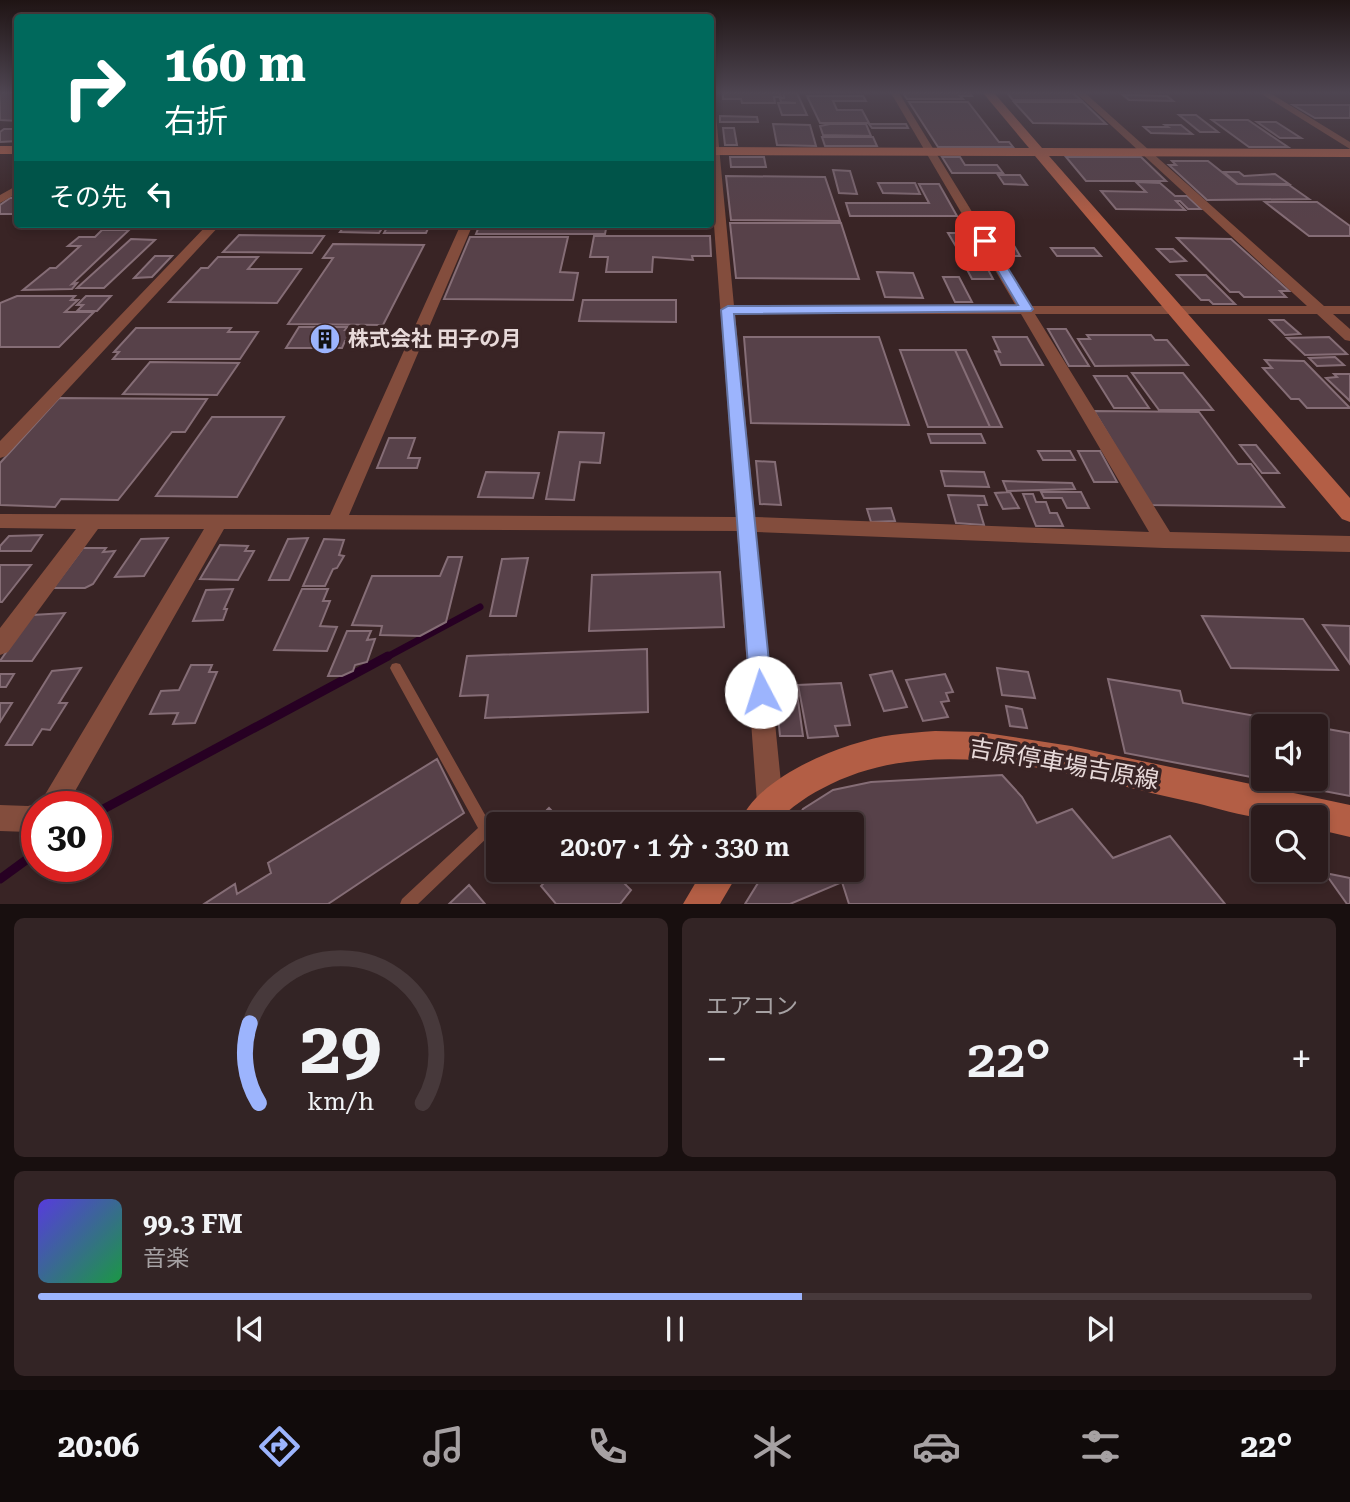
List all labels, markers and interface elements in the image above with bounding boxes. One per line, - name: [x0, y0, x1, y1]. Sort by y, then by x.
- text: 160 m: [164, 36, 306, 93]
- icon: right: [49, 42, 140, 133]
- text: 右折: [164, 102, 228, 140]
- icon: left: [141, 175, 179, 213]
- text: その先: [49, 182, 127, 212]
- pin: [955, 211, 1015, 271]
- icon: arrive: [966, 222, 1004, 260]
- building icon: 株式会社 田子の月: [308, 322, 342, 356]
- place label: 株式会社 田子の月: [348, 327, 521, 351]
- position arrow: [724, 655, 798, 729]
- map controls: [1251, 714, 1328, 882]
- button: sound: [1251, 714, 1328, 791]
- street label: 吉原停車場吉原線: [967, 734, 1161, 794]
- speed limit sign: 30: [21, 791, 112, 882]
- button: search: [1251, 805, 1328, 882]
- text: 20:07 · 1 分 · 330 m: [560, 832, 790, 862]
- text: エアコン: [706, 993, 798, 1020]
- text: 29: [300, 1007, 382, 1092]
- text: 22°: [967, 1029, 1051, 1090]
- text: −: [706, 1037, 727, 1081]
- text: +: [1291, 1037, 1312, 1081]
- text: km/h: [308, 1087, 374, 1116]
- text: 99.3 FM: [143, 1209, 243, 1239]
- text: 音楽: [143, 1245, 189, 1272]
- icon: previous: [231, 1310, 269, 1348]
- icon: pause: [656, 1310, 694, 1348]
- icon: next: [1081, 1310, 1119, 1348]
- icon: directions: [255, 1422, 304, 1471]
- icon: music: [419, 1422, 468, 1471]
- icon: phone: [583, 1422, 632, 1471]
- icon: climate: [748, 1422, 797, 1471]
- icon: car: [912, 1422, 961, 1471]
- icon: filters: [1076, 1422, 1125, 1471]
- text: 20:06: [58, 1427, 139, 1465]
- text: 22°: [1241, 1427, 1292, 1465]

